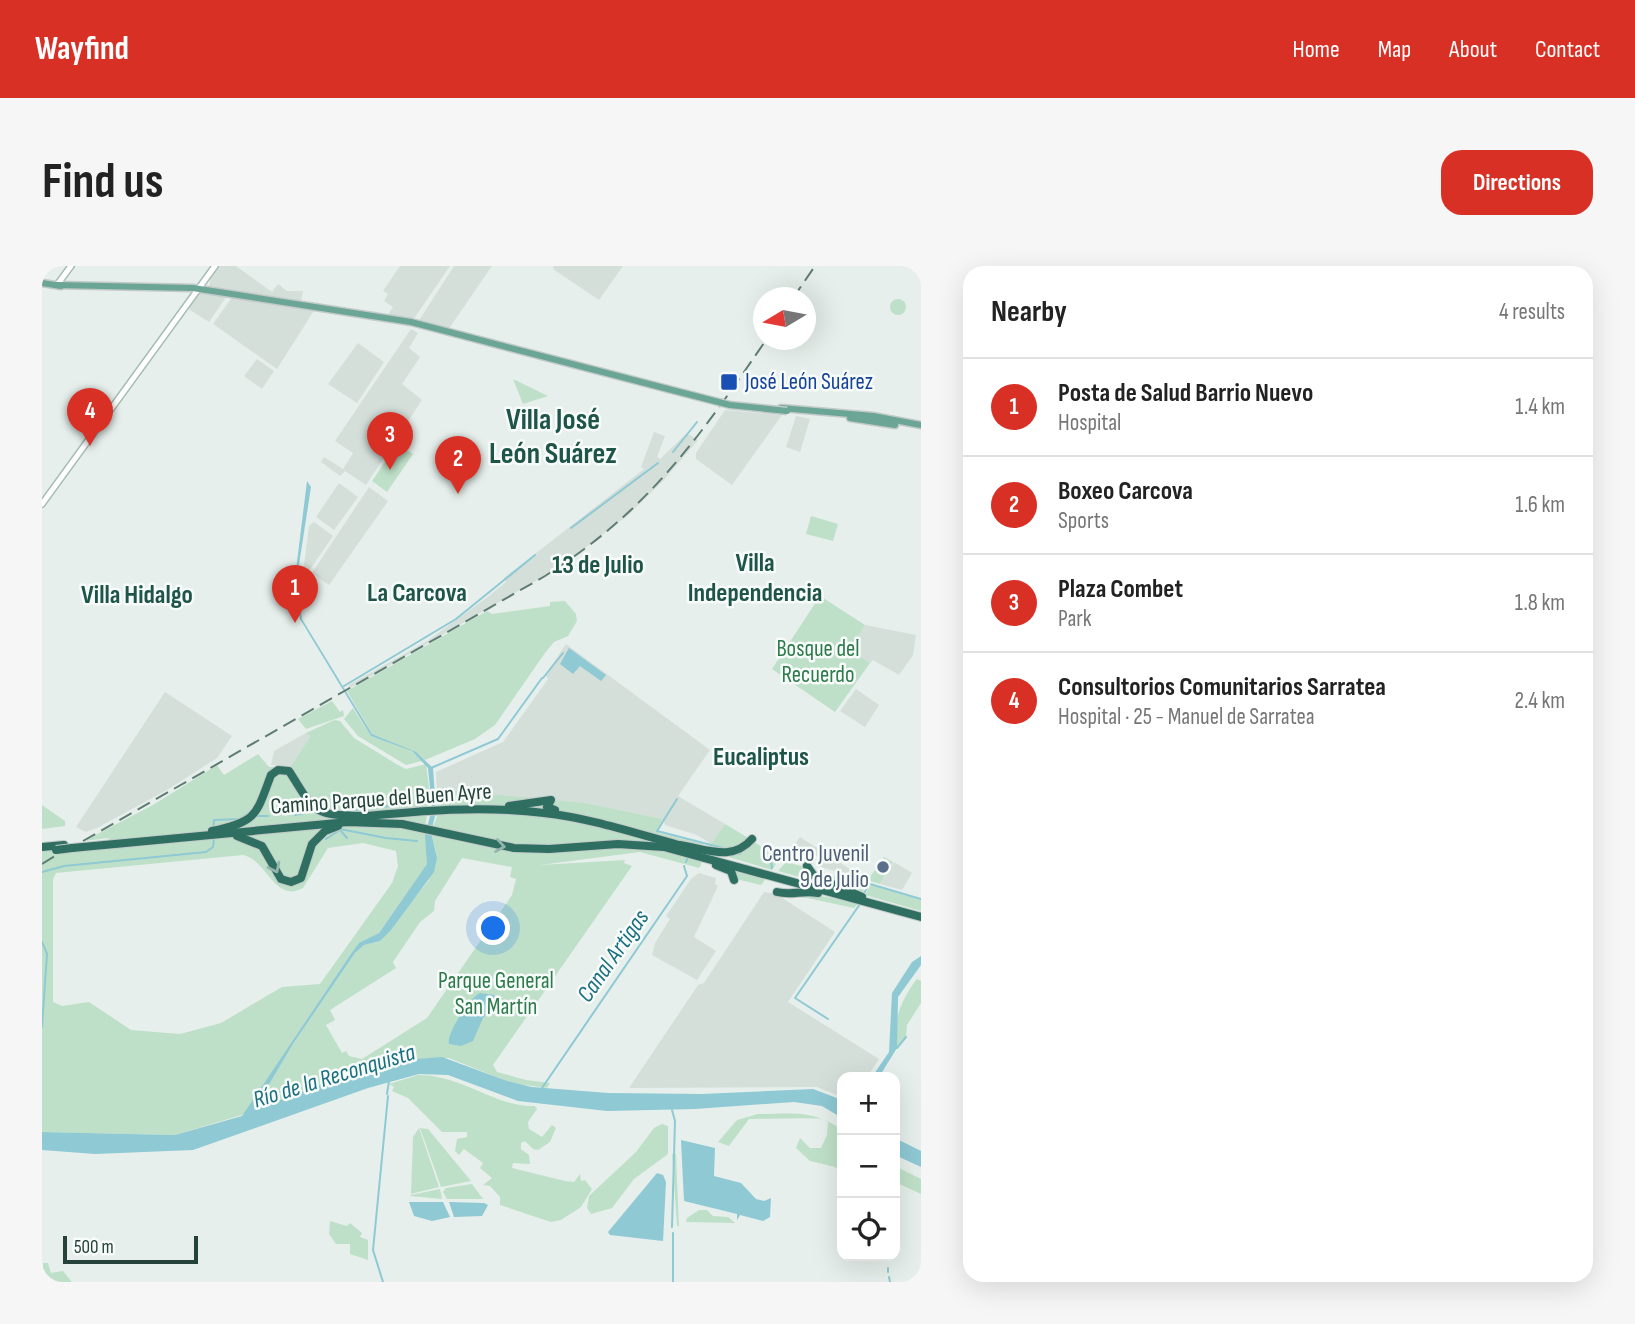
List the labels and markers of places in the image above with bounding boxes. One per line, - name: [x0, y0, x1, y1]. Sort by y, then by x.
- place label: José León Suárez: [744, 368, 873, 396]
- marker: José León Suárez: [719, 372, 739, 392]
- pin: 4: [67, 388, 113, 446]
- pin: 3: [367, 412, 413, 470]
- pin: 2: [435, 436, 481, 494]
- pin: 1: [272, 565, 318, 623]
- place label: Centro Juvenil 9 de Julio: [762, 840, 869, 894]
- marker: Centro Juvenil 9 de Julio: [875, 859, 891, 875]

